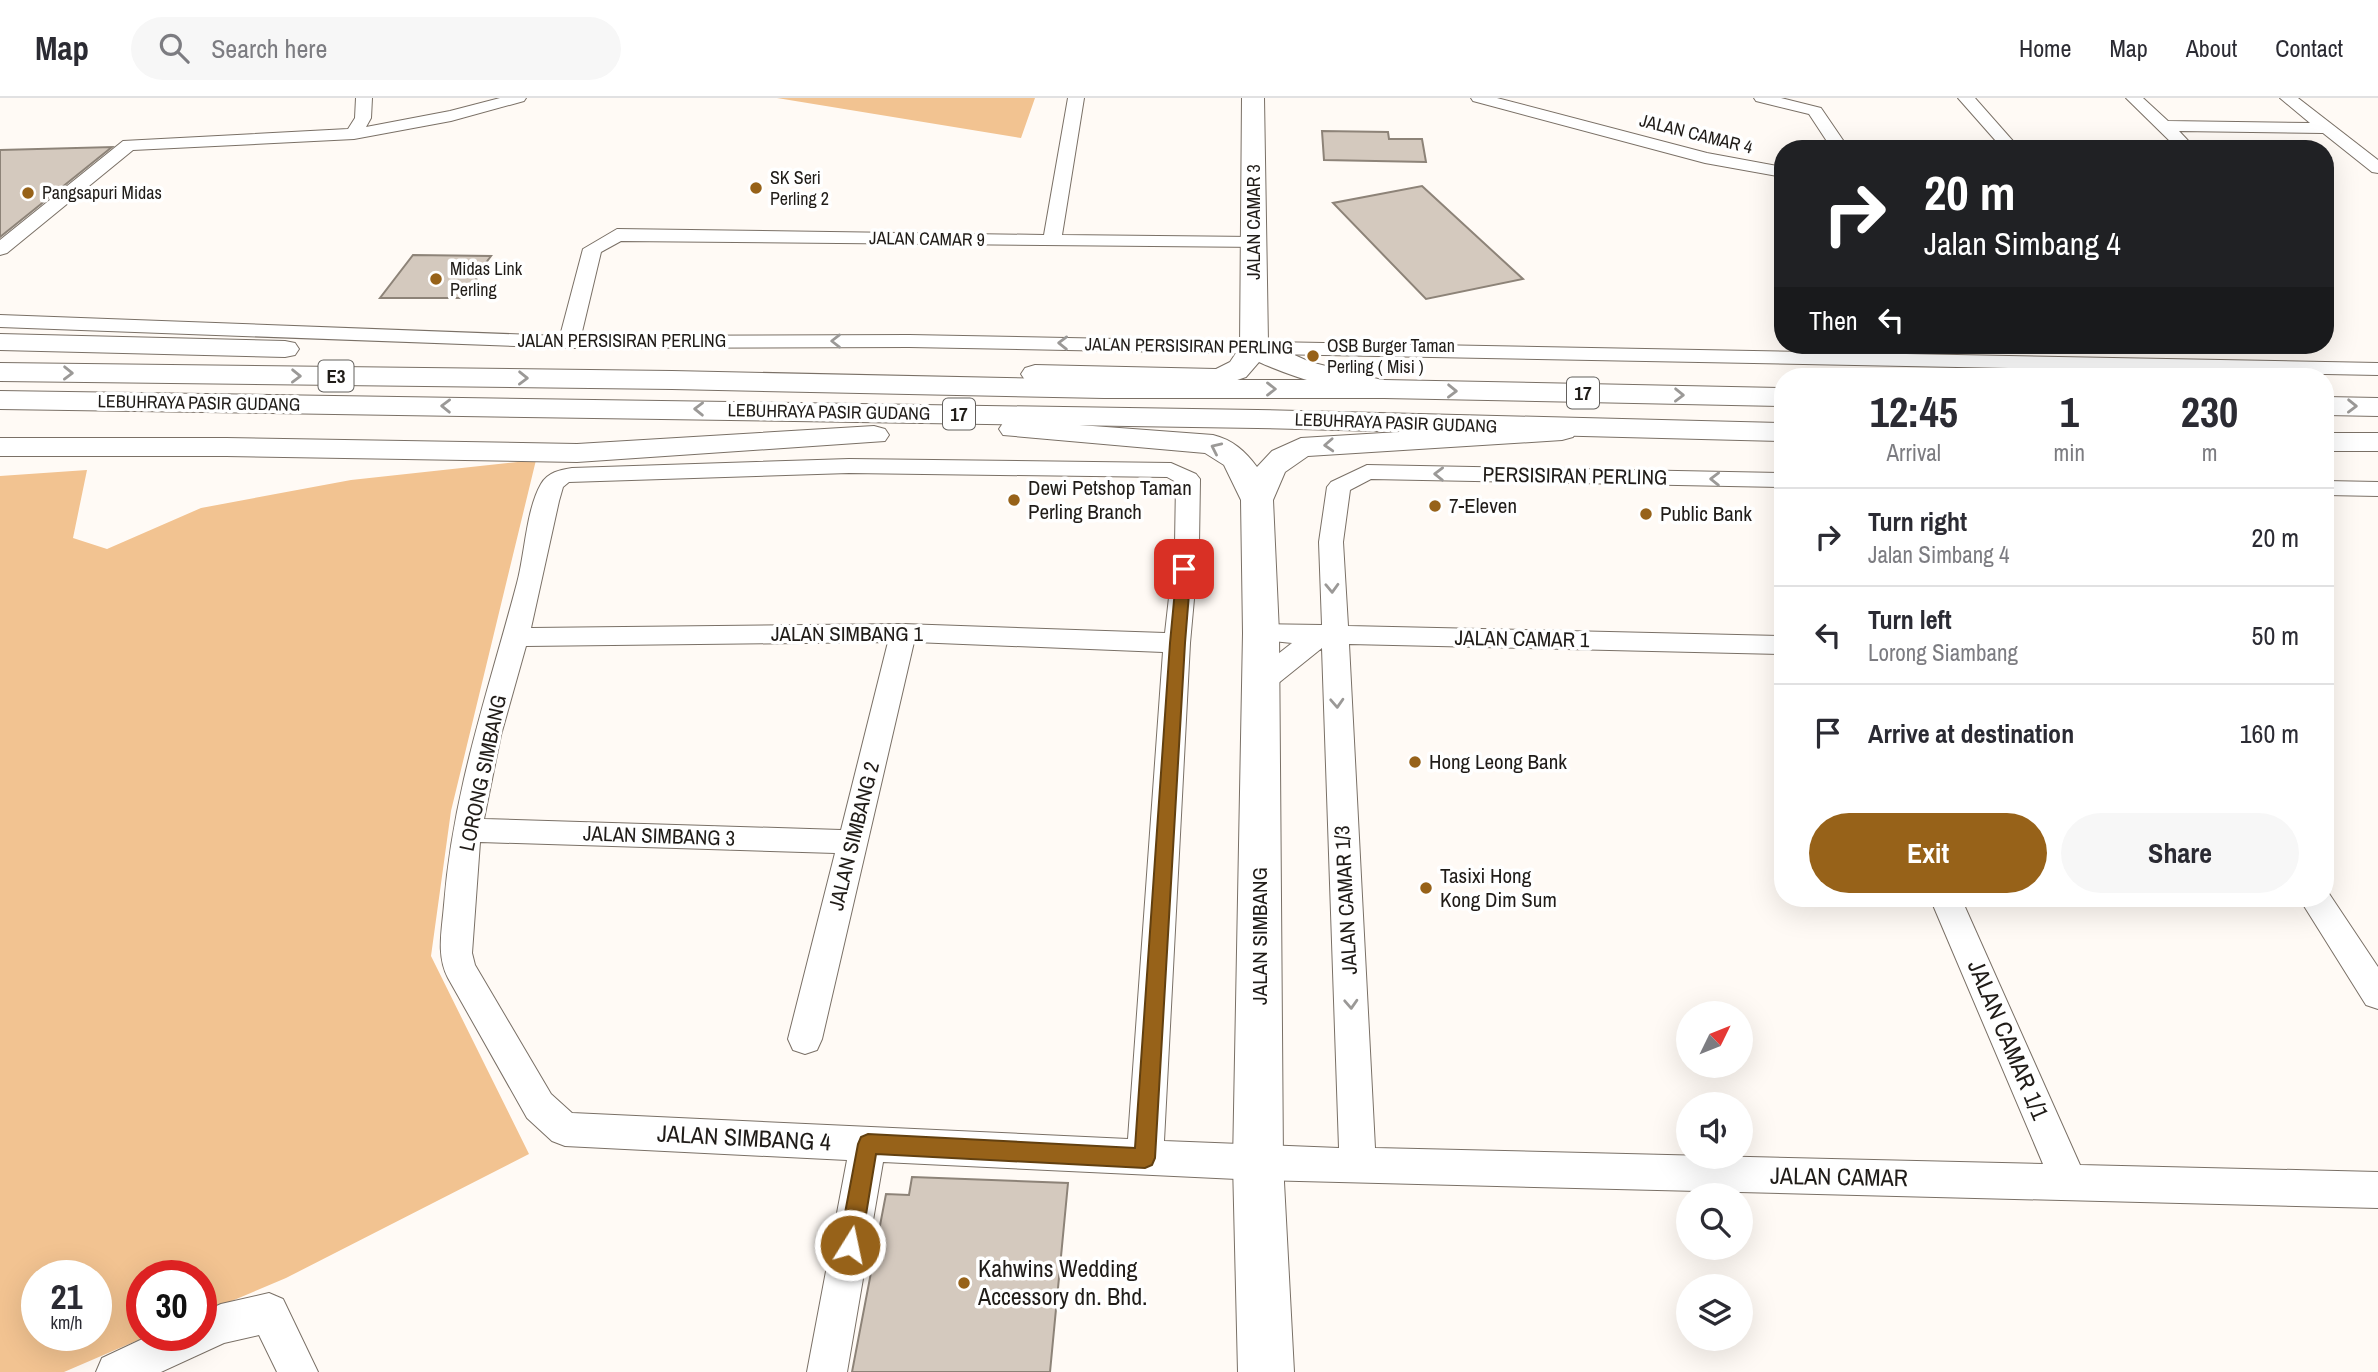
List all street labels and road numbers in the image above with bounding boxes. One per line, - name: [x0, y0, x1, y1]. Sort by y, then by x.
- street label: JALAN CAMAR 4: [1637, 107, 1755, 160]
- street label: JALAN CAMAR 3: [1241, 164, 1266, 280]
- street label: JALAN CAMAR 9: [869, 225, 985, 252]
- street label: JALAN PERSISIRAN PERLING: [518, 328, 726, 353]
- street label: JALAN PERSISIRAN PERLING: [1085, 331, 1293, 360]
- road number: E3: [318, 360, 354, 392]
- road number: 17: [1567, 378, 1599, 408]
- street label: LEBUHRAYA PASIR GUDANG: [97, 388, 301, 417]
- street label: LEBUHRAYA PASIR GUDANG: [727, 397, 931, 426]
- road number: 17: [943, 398, 975, 430]
- street label: LEBUHRAYA PASIR GUDANG: [1294, 406, 1498, 439]
- street label: PERSISIRAN PERLING: [1482, 459, 1668, 492]
- street label: JALAN SIMBANG 1: [771, 619, 924, 648]
- street label: JALAN CAMAR 1: [1454, 623, 1590, 654]
- street label: LORONG SIMBANG: [452, 692, 513, 854]
- street label: JALAN SIMBANG 2: [821, 759, 886, 913]
- street label: JALAN SIMBANG 3: [582, 818, 736, 853]
- street label: JALAN CAMAR 1/3: [1327, 825, 1364, 975]
- street label: JALAN SIMBANG: [1245, 867, 1274, 1005]
- street label: JALAN CAMAR 1/1: [1961, 955, 2057, 1124]
- street label: JALAN SIMBANG 4: [656, 1116, 832, 1158]
- street label: JALAN CAMAR: [1770, 1159, 1908, 1193]

